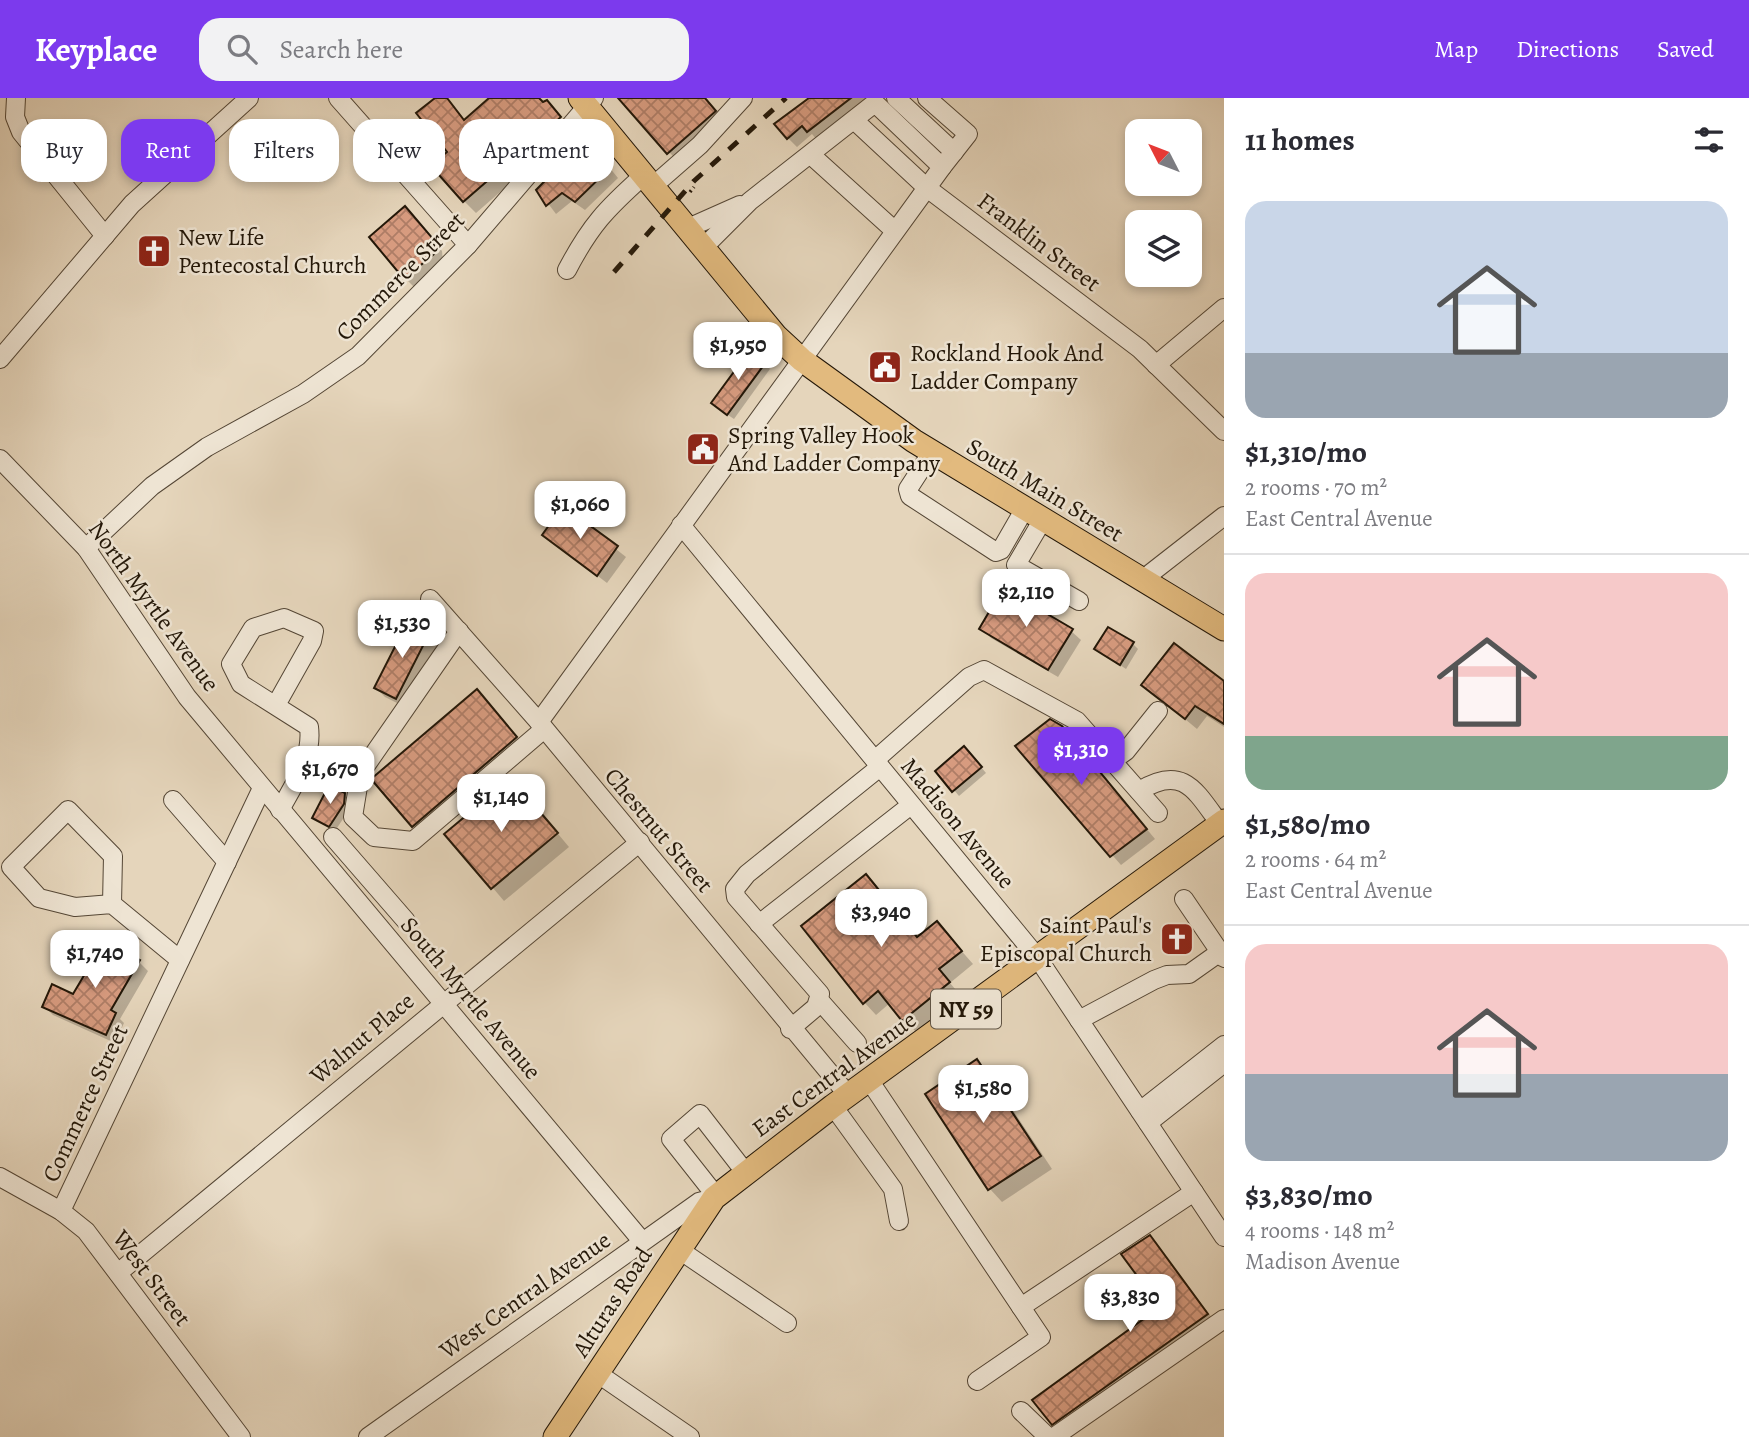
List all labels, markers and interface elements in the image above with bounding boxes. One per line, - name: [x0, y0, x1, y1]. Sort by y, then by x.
- search box: [199, 18, 689, 81]
- text: Keyplace: [35, 27, 157, 72]
- icon: search: [223, 30, 261, 68]
- text: Search here: [279, 32, 403, 67]
- text: Map: [1434, 33, 1478, 65]
- text: Directions: [1516, 33, 1619, 65]
- text: Saved: [1657, 33, 1714, 65]
- chip: Buy: [21, 119, 107, 182]
- chip: Rent: [121, 119, 215, 182]
- chip: Filters: [229, 119, 339, 182]
- chip: New: [353, 119, 445, 182]
- chip: Apartment: [459, 119, 614, 182]
- north arrow: [1125, 119, 1202, 196]
- map controls: [1125, 119, 1202, 287]
- text: 11 homes: [1245, 120, 1355, 160]
- icon: filters: [1690, 121, 1728, 159]
- street label: Franklin Street: [971, 185, 1107, 299]
- street label: Commerce Street: [328, 204, 472, 348]
- button: layers: [1125, 210, 1202, 287]
- place label: New Life Pentecostal Church: [178, 221, 367, 281]
- church icon: New Life Pentecostal Church: [135, 232, 173, 270]
- icon: home: [1424, 247, 1550, 373]
- pin: $1,950: [681, 322, 795, 382]
- text: $1,950: [709, 329, 767, 360]
- place label: Rockland Hook And Ladder Company: [910, 337, 1104, 397]
- public building icon: Rockland Hook And Ladder Company: [866, 348, 904, 386]
- place label: Spring Valley Hook And Ladder Company: [727, 419, 940, 479]
- public building icon: Spring Valley Hook And Ladder Company: [684, 430, 722, 468]
- street label: South Main Street: [961, 431, 1129, 549]
- text: $1,310/mo: [1245, 432, 1367, 472]
- text: 2 rooms · 70 m²: [1245, 472, 1387, 503]
- pin: $1,060: [523, 482, 637, 541]
- text: $1,060: [550, 488, 610, 519]
- text: East Central Avenue: [1245, 503, 1433, 534]
- street label: North Myrtle Avenue: [81, 514, 227, 698]
- pin: $2,110: [969, 570, 1083, 629]
- text: $2,110: [998, 576, 1054, 607]
- pin: $1,530: [345, 601, 459, 660]
- text: $1,530: [374, 607, 430, 638]
- icon: home: [1424, 619, 1550, 745]
- pin: $1,310: [1024, 728, 1138, 787]
- text: $1,310: [1054, 734, 1108, 765]
- pin: $1,670: [273, 746, 387, 806]
- street label: Madison Avenue: [894, 751, 1022, 895]
- text: $1,670: [301, 753, 359, 784]
- street label: Chestnut Street: [597, 761, 721, 899]
- pin: $1,140: [444, 774, 558, 834]
- text: $1,140: [473, 781, 529, 812]
- text: $1,580/mo: [1245, 804, 1371, 844]
- text: 2 rooms · 64 m²: [1245, 844, 1386, 875]
- text: East Central Avenue: [1245, 875, 1433, 906]
- pin: $3,940: [824, 890, 938, 949]
- text: $3,940: [851, 896, 911, 927]
- place label: Saint Paul's Episcopal Church: [980, 909, 1152, 969]
- street label: South Myrtle Avenue: [393, 910, 549, 1086]
- church icon: Saint Paul's Episcopal Church: [1158, 920, 1196, 958]
- pin: $1,740: [38, 930, 152, 990]
- text: $1,740: [66, 937, 124, 968]
- street label: Walnut Place: [302, 985, 421, 1092]
- road number: NY 59: [931, 989, 1001, 1028]
- icon: home: [1424, 990, 1550, 1116]
- street label: East Central Avenue: [745, 1004, 923, 1144]
- street label: Commerce Street: [34, 1019, 136, 1187]
- pin: $1,580: [926, 1066, 1040, 1125]
- text: $1,580: [954, 1072, 1012, 1103]
- text: $3,830/mo: [1245, 1175, 1373, 1215]
- text: 4 rooms · 148 m²: [1245, 1215, 1394, 1246]
- street label: West Street: [105, 1223, 199, 1333]
- street label: West Central Avenue: [432, 1224, 617, 1367]
- street label: Alturas Road: [564, 1241, 659, 1364]
- text: Madison Avenue: [1245, 1246, 1400, 1277]
- pin: $3,830: [1073, 1274, 1187, 1334]
- text: $3,830: [1100, 1281, 1160, 1312]

